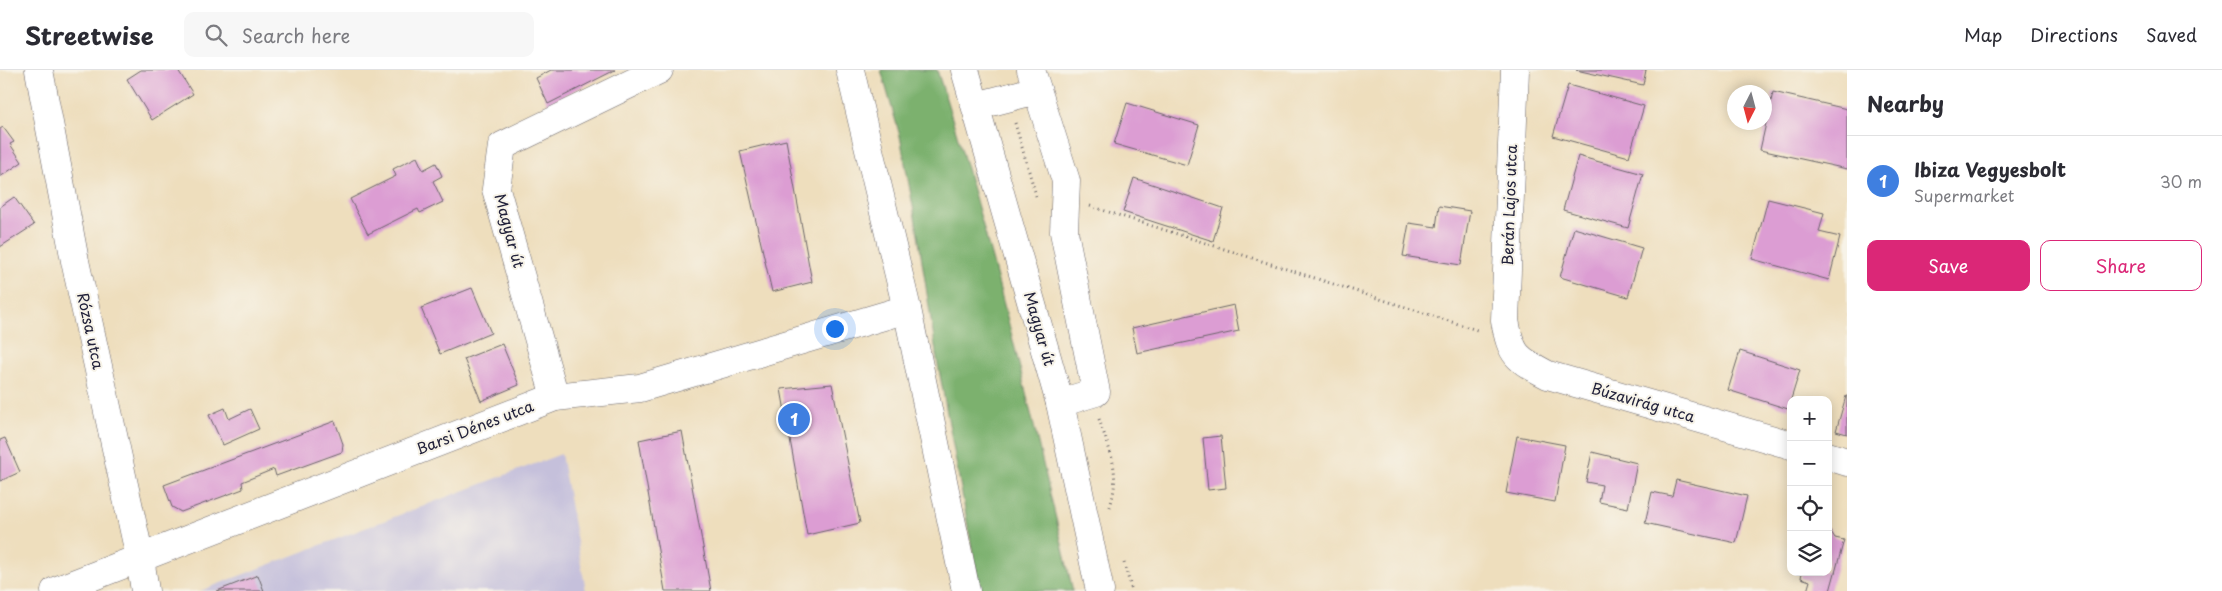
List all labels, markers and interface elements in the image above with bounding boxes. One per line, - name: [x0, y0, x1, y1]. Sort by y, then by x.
- search box: [184, 12, 534, 57]
- text: Streetwise: [25, 17, 154, 53]
- icon: search: [202, 21, 230, 49]
- text: Search here: [242, 21, 350, 49]
- text: Map: [1964, 21, 2002, 48]
- text: Directions: [2030, 21, 2118, 48]
- text: Saved: [2146, 21, 2197, 48]
- north arrow: [1727, 85, 1772, 130]
- text: Nearby: [1867, 87, 1944, 119]
- street label: Berán Lajos utca: [1495, 143, 1522, 266]
- text: Ibiza Vegyesbolt: [1914, 155, 2066, 183]
- text: 1: [1879, 169, 1887, 193]
- text: 30 m: [2160, 169, 2202, 193]
- text: Supermarket: [1914, 183, 2014, 207]
- street label: Magyar út: [489, 191, 531, 270]
- button: Save: [1867, 240, 2030, 291]
- button: Share: [2040, 240, 2202, 291]
- street label: Magyar út: [1019, 289, 1062, 368]
- street label: Rózsa utca: [72, 290, 111, 372]
- your location: [822, 316, 848, 342]
- street label: Búzavirág utca: [1589, 376, 1699, 428]
- street label: Barsi Dénes utca: [412, 393, 537, 460]
- map controls: [1787, 396, 1832, 576]
- button: +: [1787, 396, 1832, 441]
- pin: 1: [778, 400, 810, 438]
- button: −: [1787, 441, 1832, 486]
- button: locate: [1787, 486, 1832, 531]
- button: layers: [1787, 531, 1832, 576]

